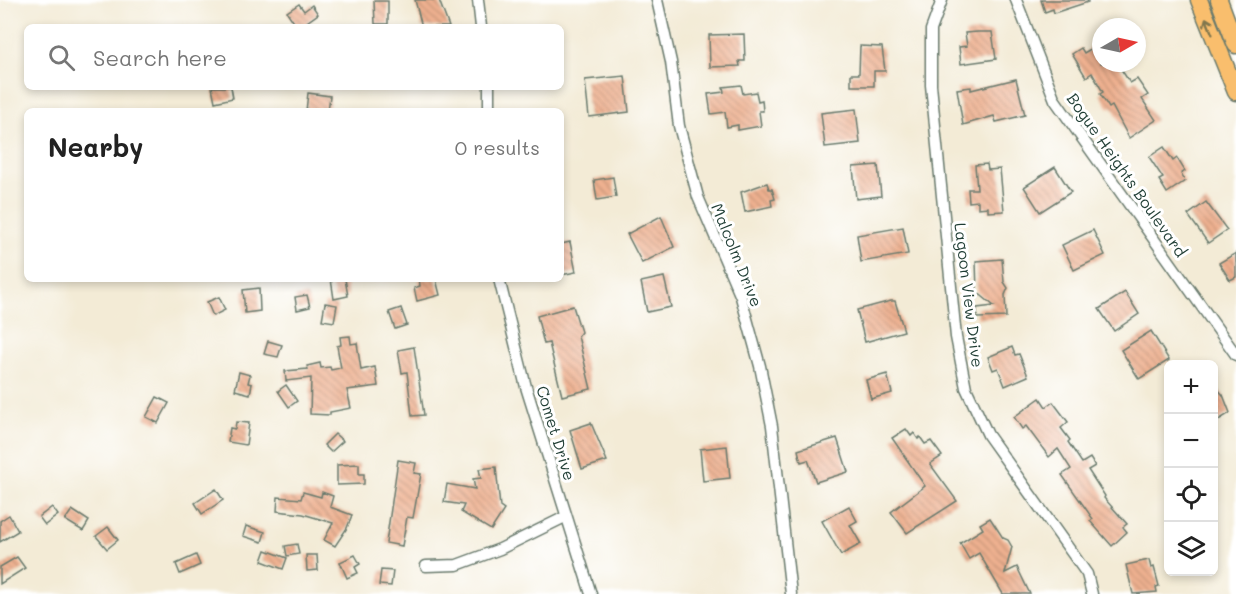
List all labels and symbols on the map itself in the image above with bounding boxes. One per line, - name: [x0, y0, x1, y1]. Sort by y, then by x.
- north arrow: [1092, 18, 1146, 72]
- one-way arrow: [1203, 18, 1214, 36]
- street label: Bogue Heights Boulevard: [1063, 89, 1192, 261]
- street label: Malcolm Drive: [707, 200, 768, 310]
- street label: Lagoon View Drive: [950, 221, 989, 368]
- street label: Comet Drive: [532, 383, 581, 483]

